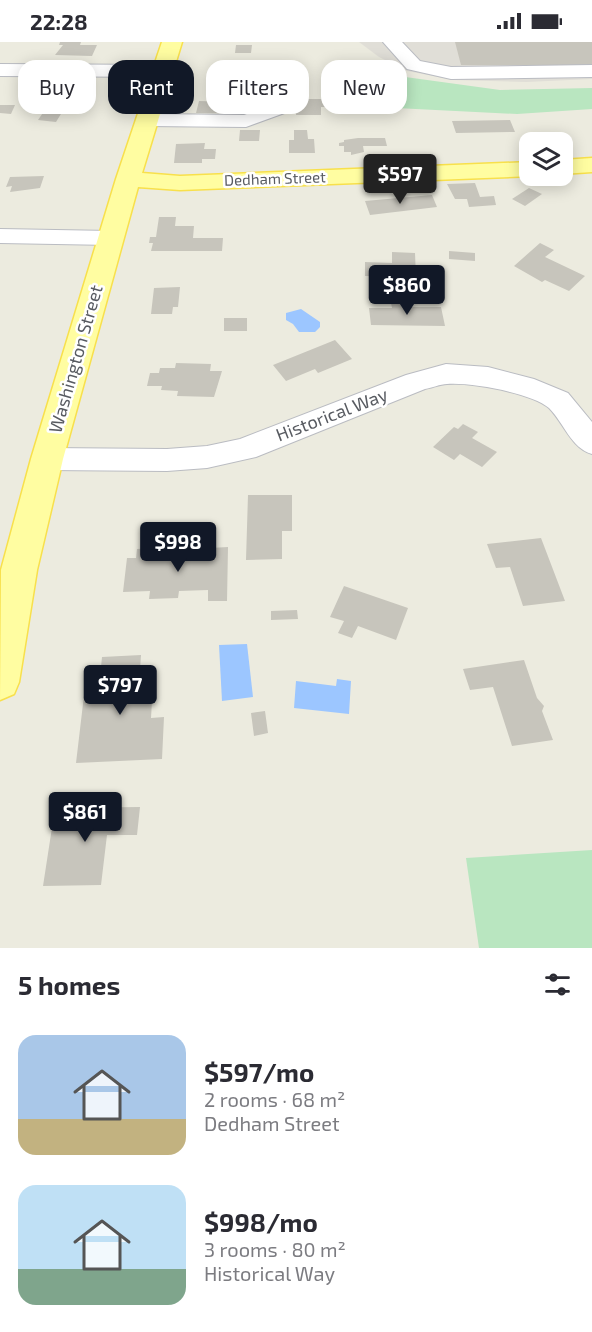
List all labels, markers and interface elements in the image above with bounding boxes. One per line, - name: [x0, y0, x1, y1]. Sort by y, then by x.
- text: 22:28: [30, 8, 88, 34]
- chip: Buy: [18, 60, 96, 114]
- chip: Rent: [108, 60, 194, 114]
- chip: Filters: [206, 60, 309, 114]
- chip: New: [321, 60, 407, 114]
- map controls: [519, 132, 573, 186]
- button: layers: [519, 132, 573, 186]
- pin: $597: [364, 154, 436, 205]
- text: $597: [378, 161, 423, 185]
- street label: Dedham Street: [224, 167, 326, 189]
- pin: $860: [371, 265, 443, 316]
- text: $860: [383, 272, 431, 296]
- street label: Washington Street: [43, 282, 107, 435]
- street label: Historical Way: [273, 382, 391, 445]
- pin: $998: [142, 522, 214, 573]
- text: $998: [154, 529, 202, 553]
- pin: $797: [84, 665, 156, 716]
- text: $797: [98, 672, 142, 696]
- pin: $861: [49, 792, 121, 843]
- text: $861: [63, 799, 107, 823]
- icon: filters: [541, 968, 574, 1001]
- text: 5 homes: [18, 969, 120, 1000]
- text: $597/mo: [204, 1056, 314, 1087]
- icon: home: [66, 1059, 138, 1131]
- text: 2 rooms · 68 m²: [204, 1087, 345, 1111]
- text: Dedham Street: [204, 1111, 340, 1135]
- text: $998/mo: [204, 1206, 318, 1237]
- icon: home: [66, 1209, 138, 1281]
- text: 3 rooms · 80 m²: [204, 1237, 346, 1261]
- text: Historical Way: [204, 1261, 335, 1285]

